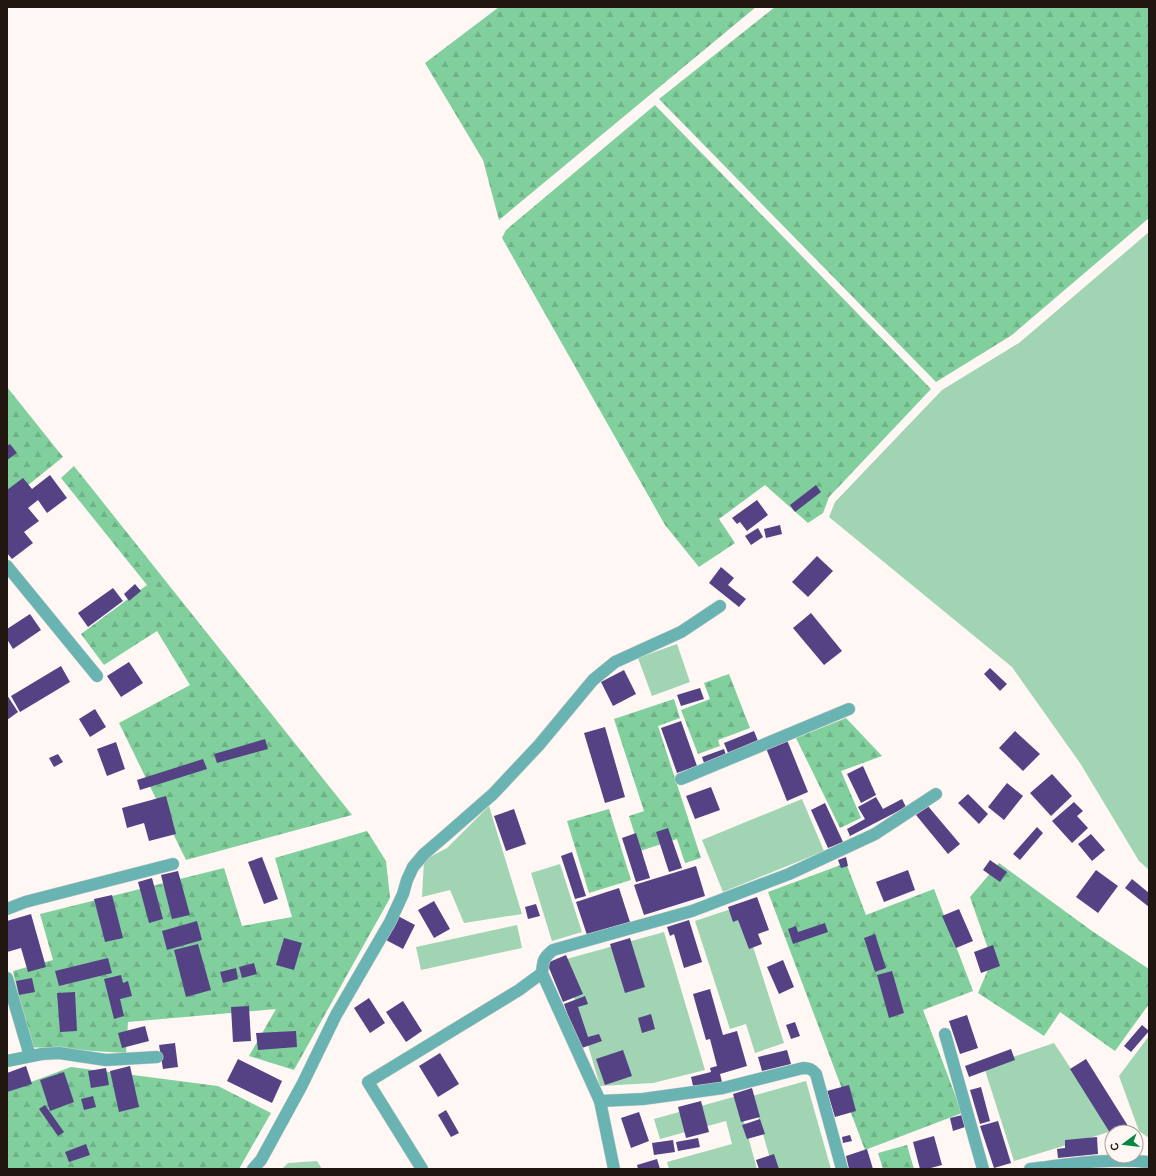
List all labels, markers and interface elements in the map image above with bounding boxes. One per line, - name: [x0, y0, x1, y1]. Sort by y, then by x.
- north arrow: [1104, 1124, 1144, 1164]
- text: С: [1107, 1141, 1121, 1152]

